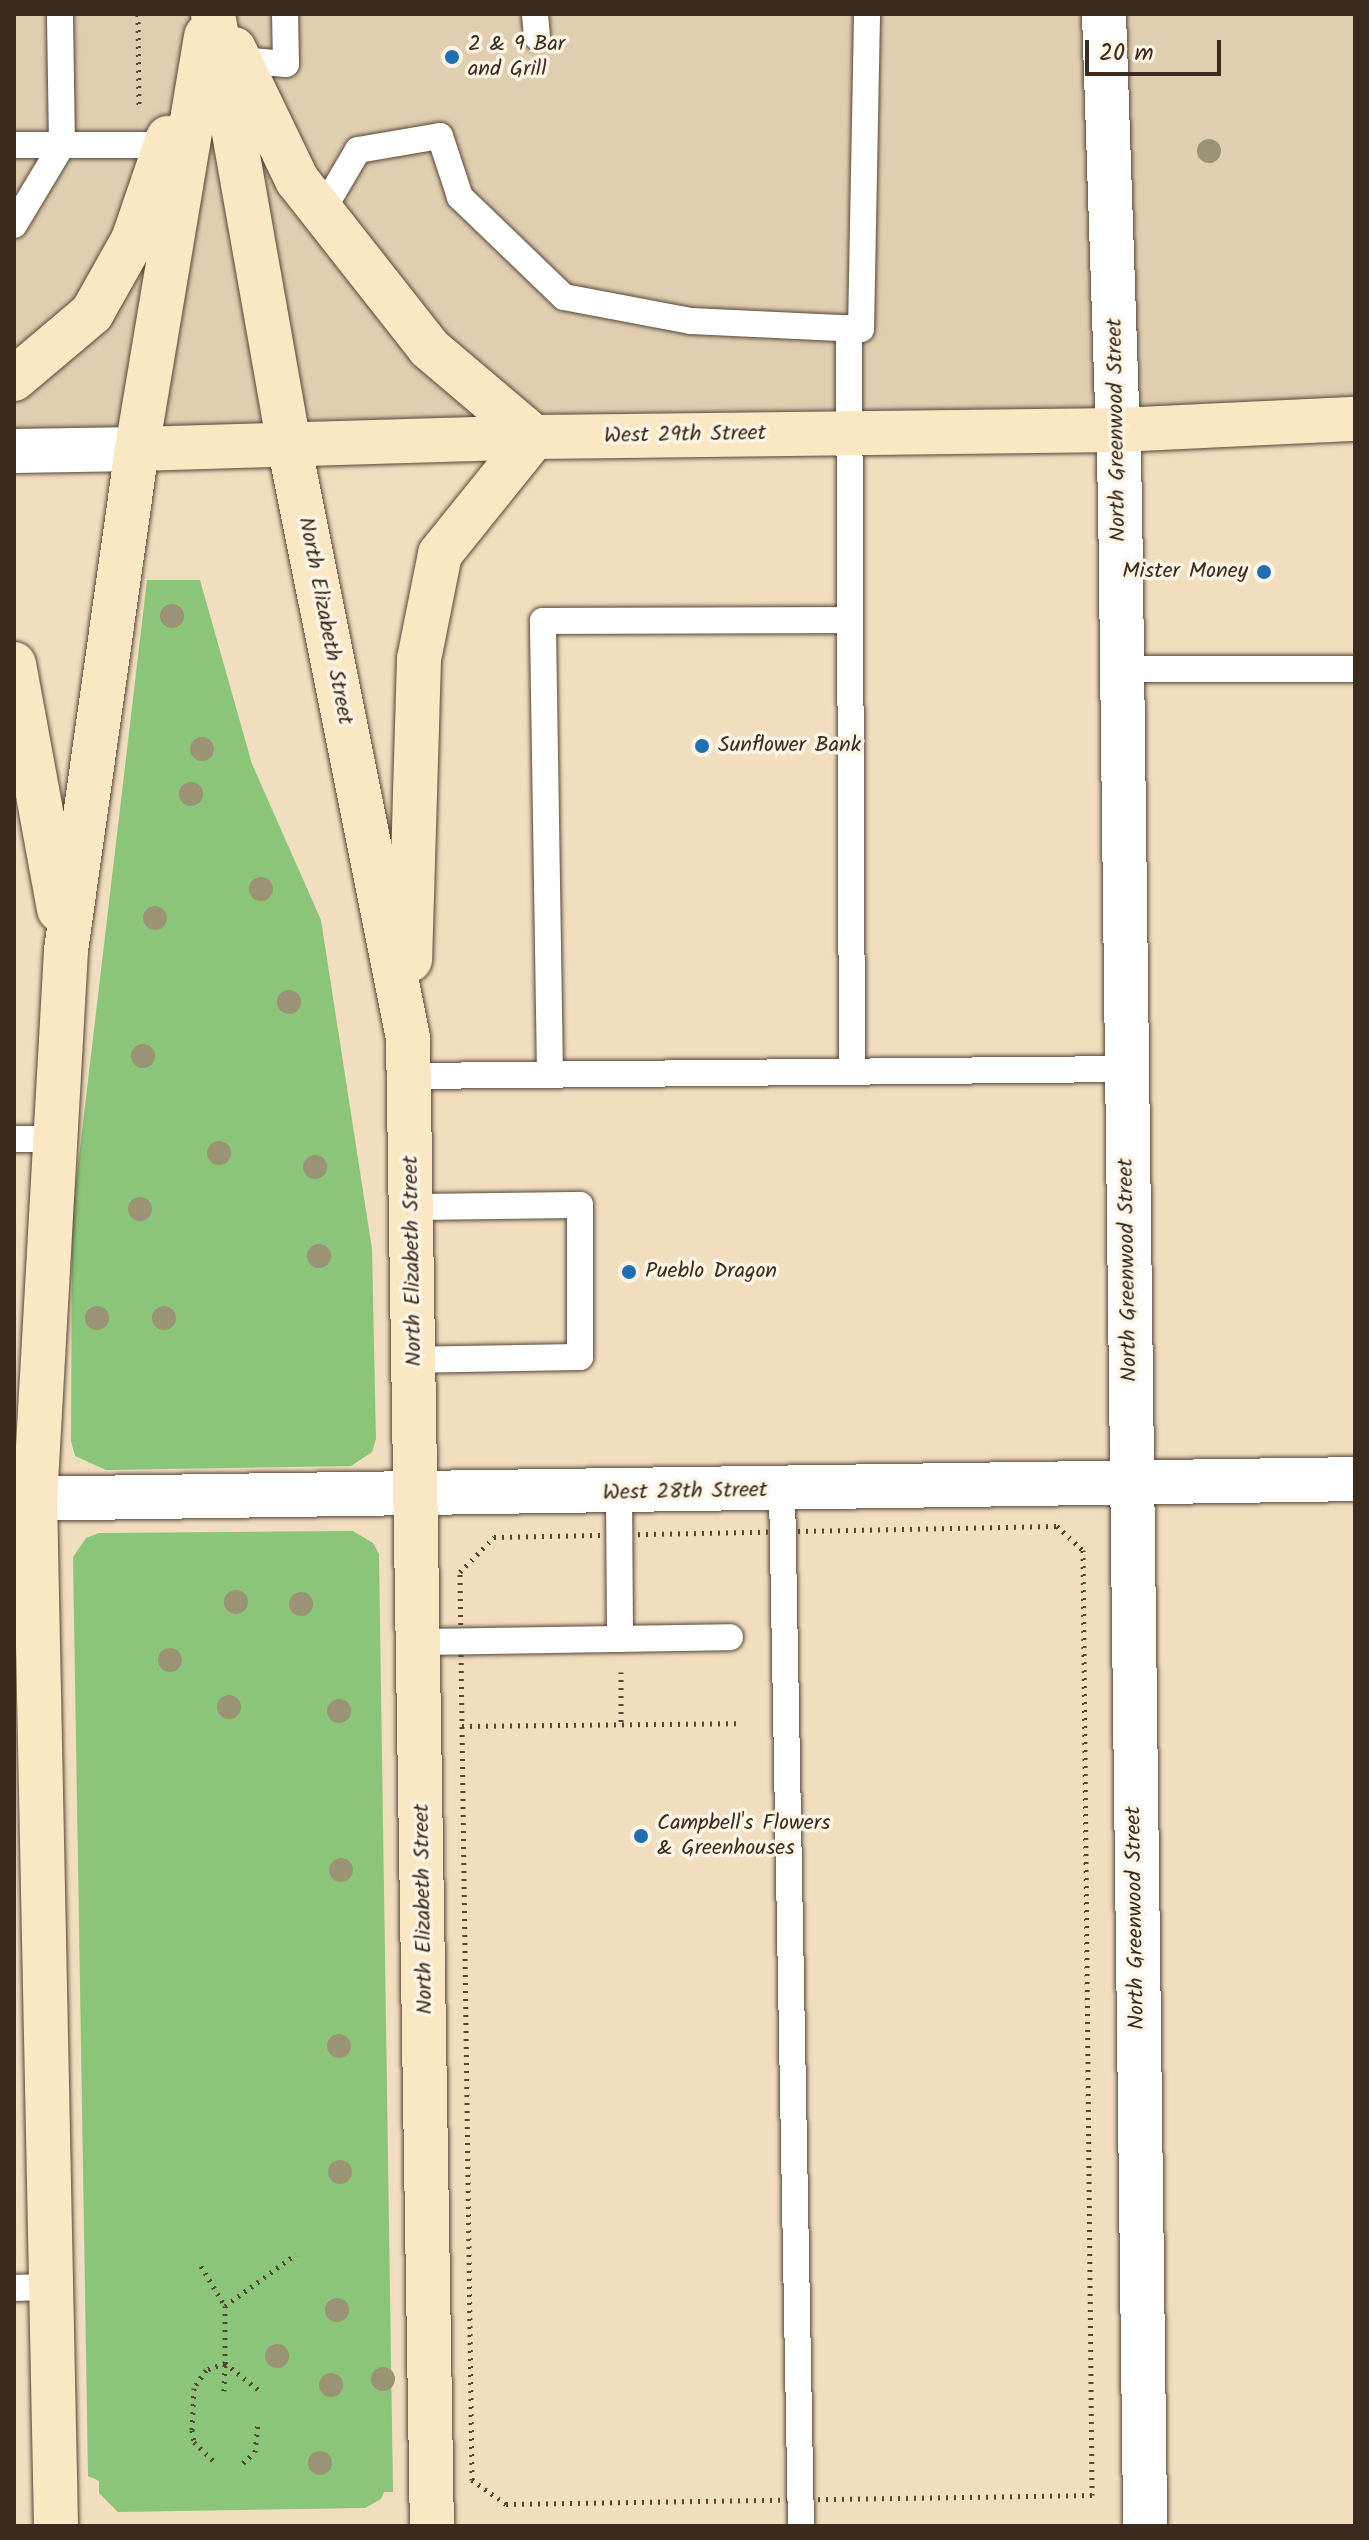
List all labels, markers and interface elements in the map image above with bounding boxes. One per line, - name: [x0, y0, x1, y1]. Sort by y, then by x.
- scale bar: [1089, 24, 1225, 74]
- place label: 2 & 9 Bar and Grill: [468, 31, 565, 82]
- text: 20 m: [1099, 34, 1154, 73]
- marker: 2 & 9 Bar and Grill: [443, 48, 461, 66]
- street label: North Greenwood Street: [1102, 318, 1132, 542]
- street label: West 29th Street: [604, 420, 766, 450]
- street label: North Elizabeth Street: [292, 515, 358, 727]
- place label: Mister Money: [1122, 559, 1248, 585]
- marker: Mister Money: [1255, 563, 1273, 581]
- place label: Sunflower Bank: [718, 733, 861, 759]
- marker: Sunflower Bank: [693, 737, 711, 755]
- street label: North Elizabeth Street: [398, 1155, 428, 1367]
- street label: North Greenwood Street: [1113, 1158, 1143, 1382]
- place label: Pueblo Dragon: [645, 1259, 777, 1285]
- marker: Pueblo Dragon: [620, 1263, 638, 1281]
- street label: West 28th Street: [602, 1477, 768, 1507]
- street label: North Elizabeth Street: [409, 1803, 439, 2015]
- street label: North Greenwood Street: [1121, 1806, 1151, 2030]
- place label: Campbell's Flowers & Greenhouses: [657, 1810, 830, 1862]
- marker: Campbell's Flowers & Greenhouses: [632, 1827, 650, 1845]

